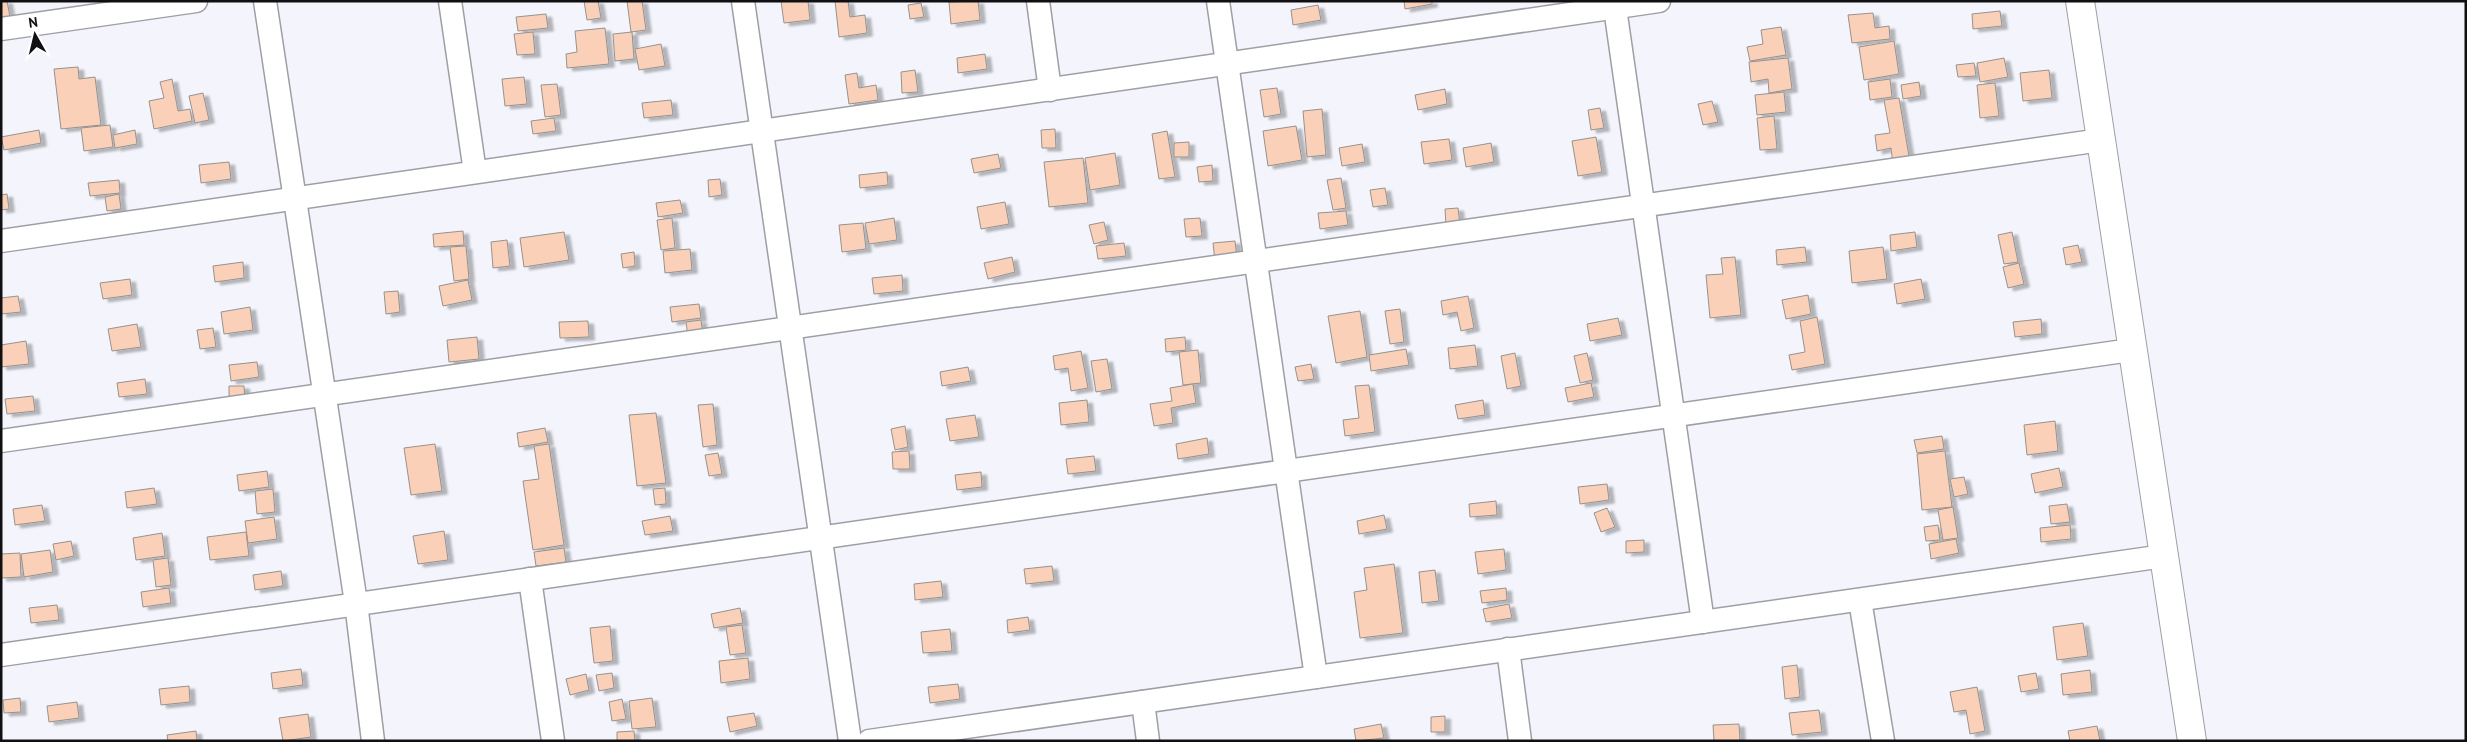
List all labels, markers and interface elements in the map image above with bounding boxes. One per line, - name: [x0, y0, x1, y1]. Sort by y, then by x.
- north arrow: [10, 10, 60, 60]
- text: N: [27, 13, 39, 32]

